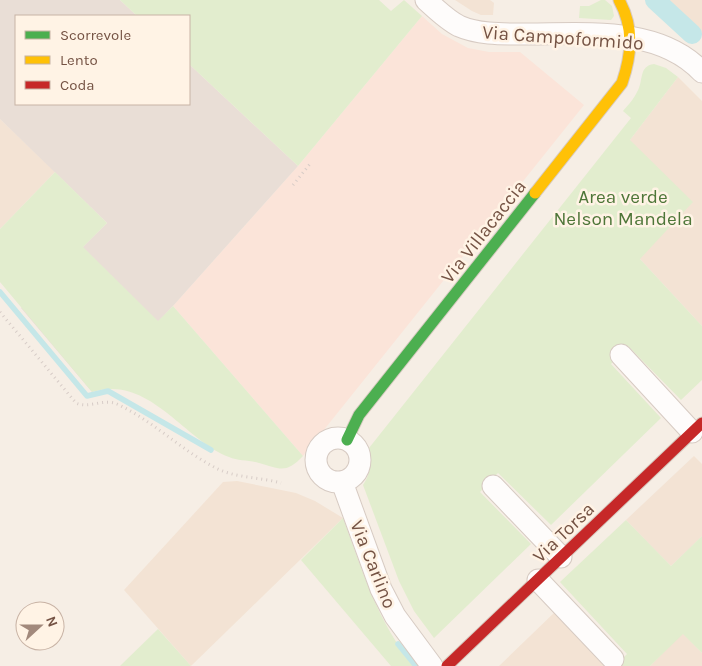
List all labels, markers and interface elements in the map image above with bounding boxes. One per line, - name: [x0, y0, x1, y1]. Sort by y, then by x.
- legend: [15, 15, 190, 105]
- street label: Via Campoformido: [482, 21, 644, 55]
- text: Scorrevole: [60, 26, 131, 44]
- text: Lento: [60, 51, 98, 69]
- text: Coda: [60, 76, 95, 94]
- street label: Via Villacaccia: [437, 176, 531, 288]
- park label: Area verde Nelson Mandela: [553, 186, 693, 230]
- street label: Via Torsa: [528, 498, 599, 567]
- street label: Via Carlino: [345, 517, 401, 612]
- north arrow: [15, 601, 65, 651]
- text: N: [42, 614, 61, 629]

